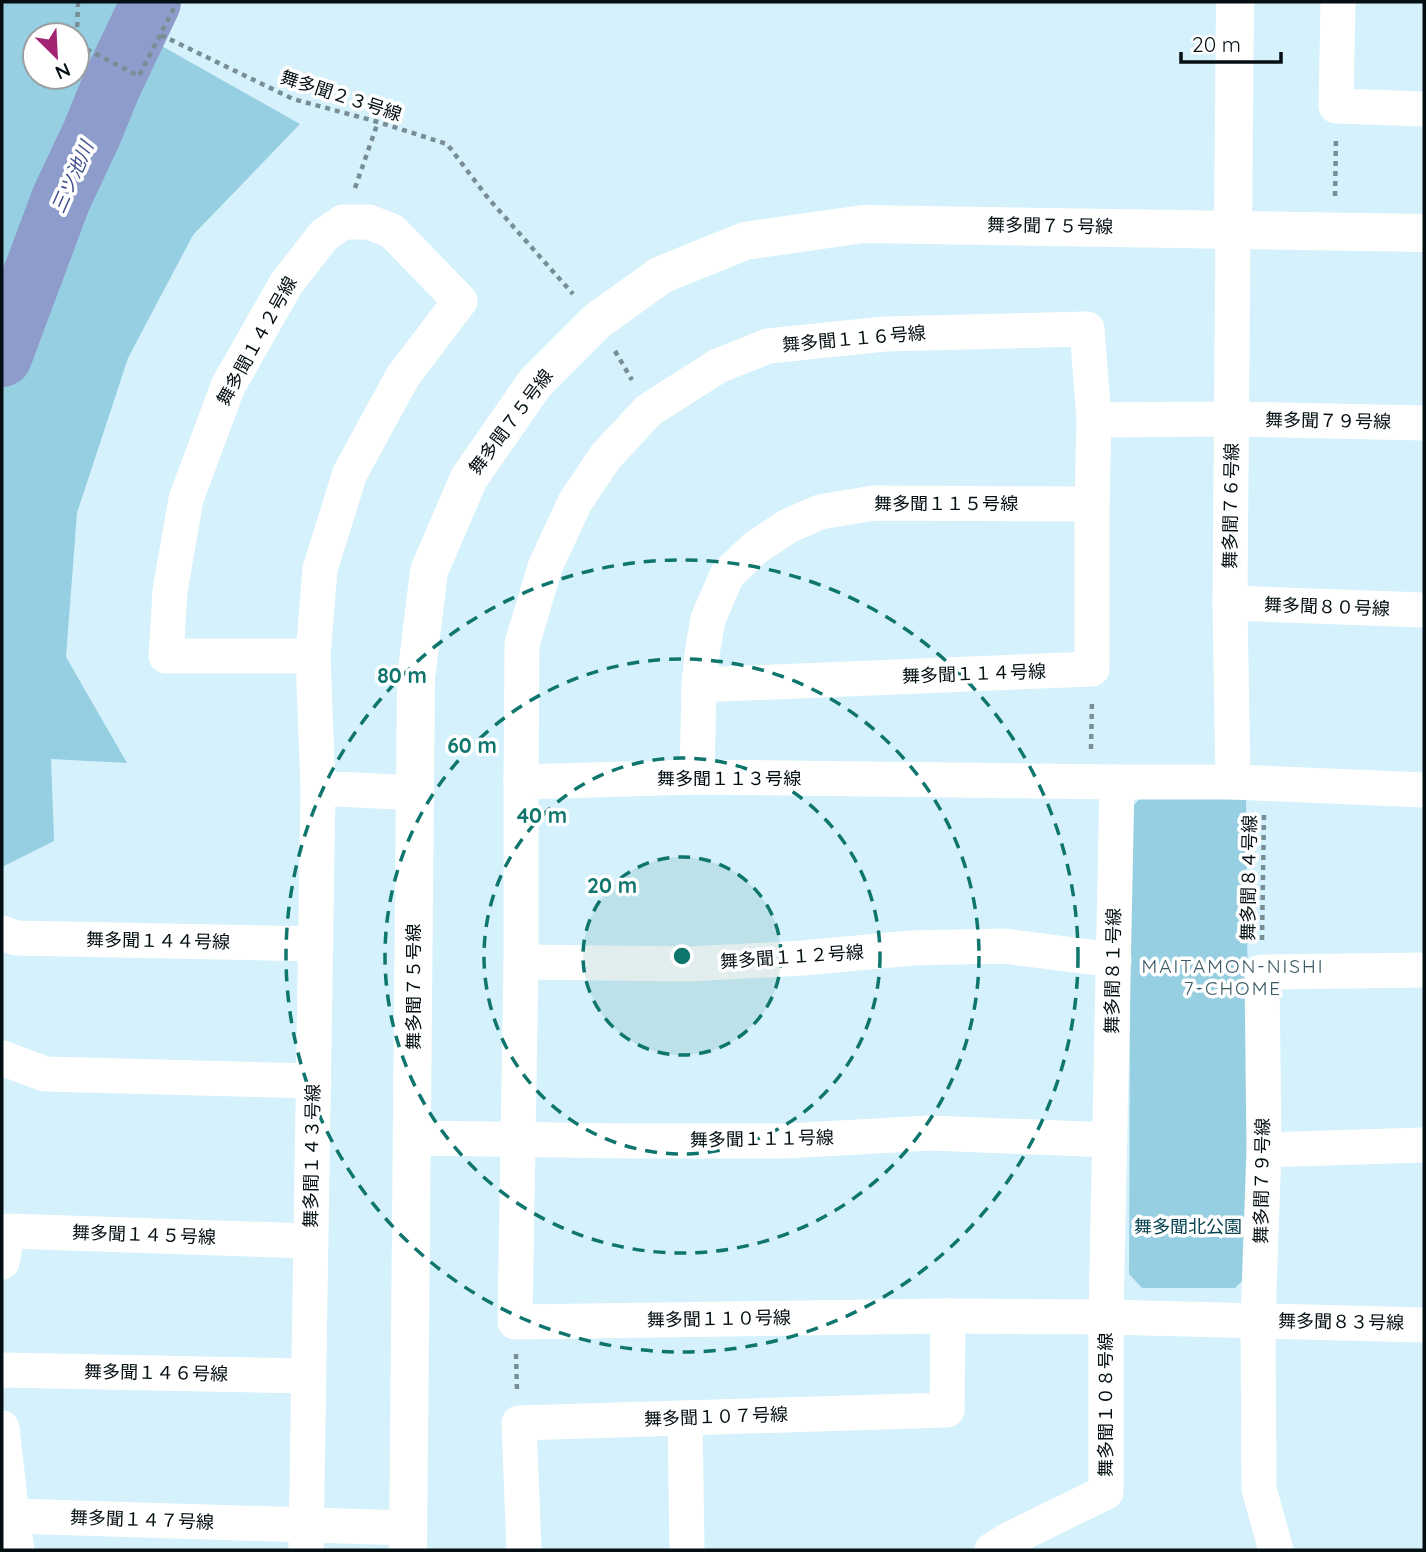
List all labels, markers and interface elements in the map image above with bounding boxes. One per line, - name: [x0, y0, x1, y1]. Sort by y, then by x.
- north arrow: [21, 21, 91, 91]
- scale bar: [1181, 21, 1281, 65]
- text: 20 m: [1192, 31, 1241, 57]
- text: N: [52, 58, 74, 85]
- street label: 舞多聞２３号線: [278, 65, 405, 126]
- water label: 三ツ池川: [46, 136, 99, 217]
- street label: 舞多聞７５号線: [987, 213, 1113, 238]
- street label: 舞多聞１４２号線: [212, 272, 302, 409]
- street label: 舞多聞１１６号線: [781, 321, 927, 356]
- street label: 舞多聞７５号線: [464, 364, 558, 479]
- street label: 舞多聞７９号線: [1265, 408, 1391, 433]
- street label: 舞多聞７６号線: [1218, 443, 1243, 569]
- street label: 舞多聞１１５号線: [874, 492, 1018, 515]
- street label: 舞多聞８０号線: [1264, 593, 1390, 620]
- street label: 舞多聞１１４号線: [902, 659, 1046, 688]
- text: 80 m: [377, 662, 427, 688]
- text: 60 m: [447, 732, 497, 758]
- street label: 舞多聞１１３号線: [657, 767, 801, 790]
- text: 40 m: [517, 802, 567, 828]
- street label: 舞多聞８４号線: [1236, 815, 1261, 941]
- text: 20 m: [587, 872, 637, 898]
- street label: 舞多聞８１号線: [1100, 908, 1125, 1034]
- street label: 舞多聞７５号線: [402, 924, 425, 1050]
- street label: 舞多聞１４４号線: [86, 928, 230, 953]
- street label: 舞多聞１１２号線: [719, 940, 865, 973]
- centre of rings: [670, 944, 694, 968]
- district label: MAITAMON-NISHI 7-CHOME: [1142, 954, 1324, 1000]
- street label: 舞多聞１４３号線: [299, 1084, 324, 1228]
- street label: 舞多聞７９号線: [1249, 1118, 1274, 1244]
- street label: 舞多聞１１１号線: [690, 1126, 834, 1151]
- park label: 舞多聞北公園: [1134, 1215, 1242, 1238]
- street label: 舞多聞１４５号線: [72, 1220, 216, 1249]
- street label: 舞多聞１１０号線: [647, 1306, 791, 1331]
- street label: 舞多聞８３号線: [1278, 1309, 1404, 1334]
- street label: 舞多聞１０８号線: [1094, 1333, 1117, 1477]
- street label: 舞多聞１４６号線: [84, 1360, 228, 1385]
- street label: 舞多聞１０７号線: [644, 1402, 788, 1431]
- street label: 舞多聞１４７号線: [70, 1505, 214, 1534]

